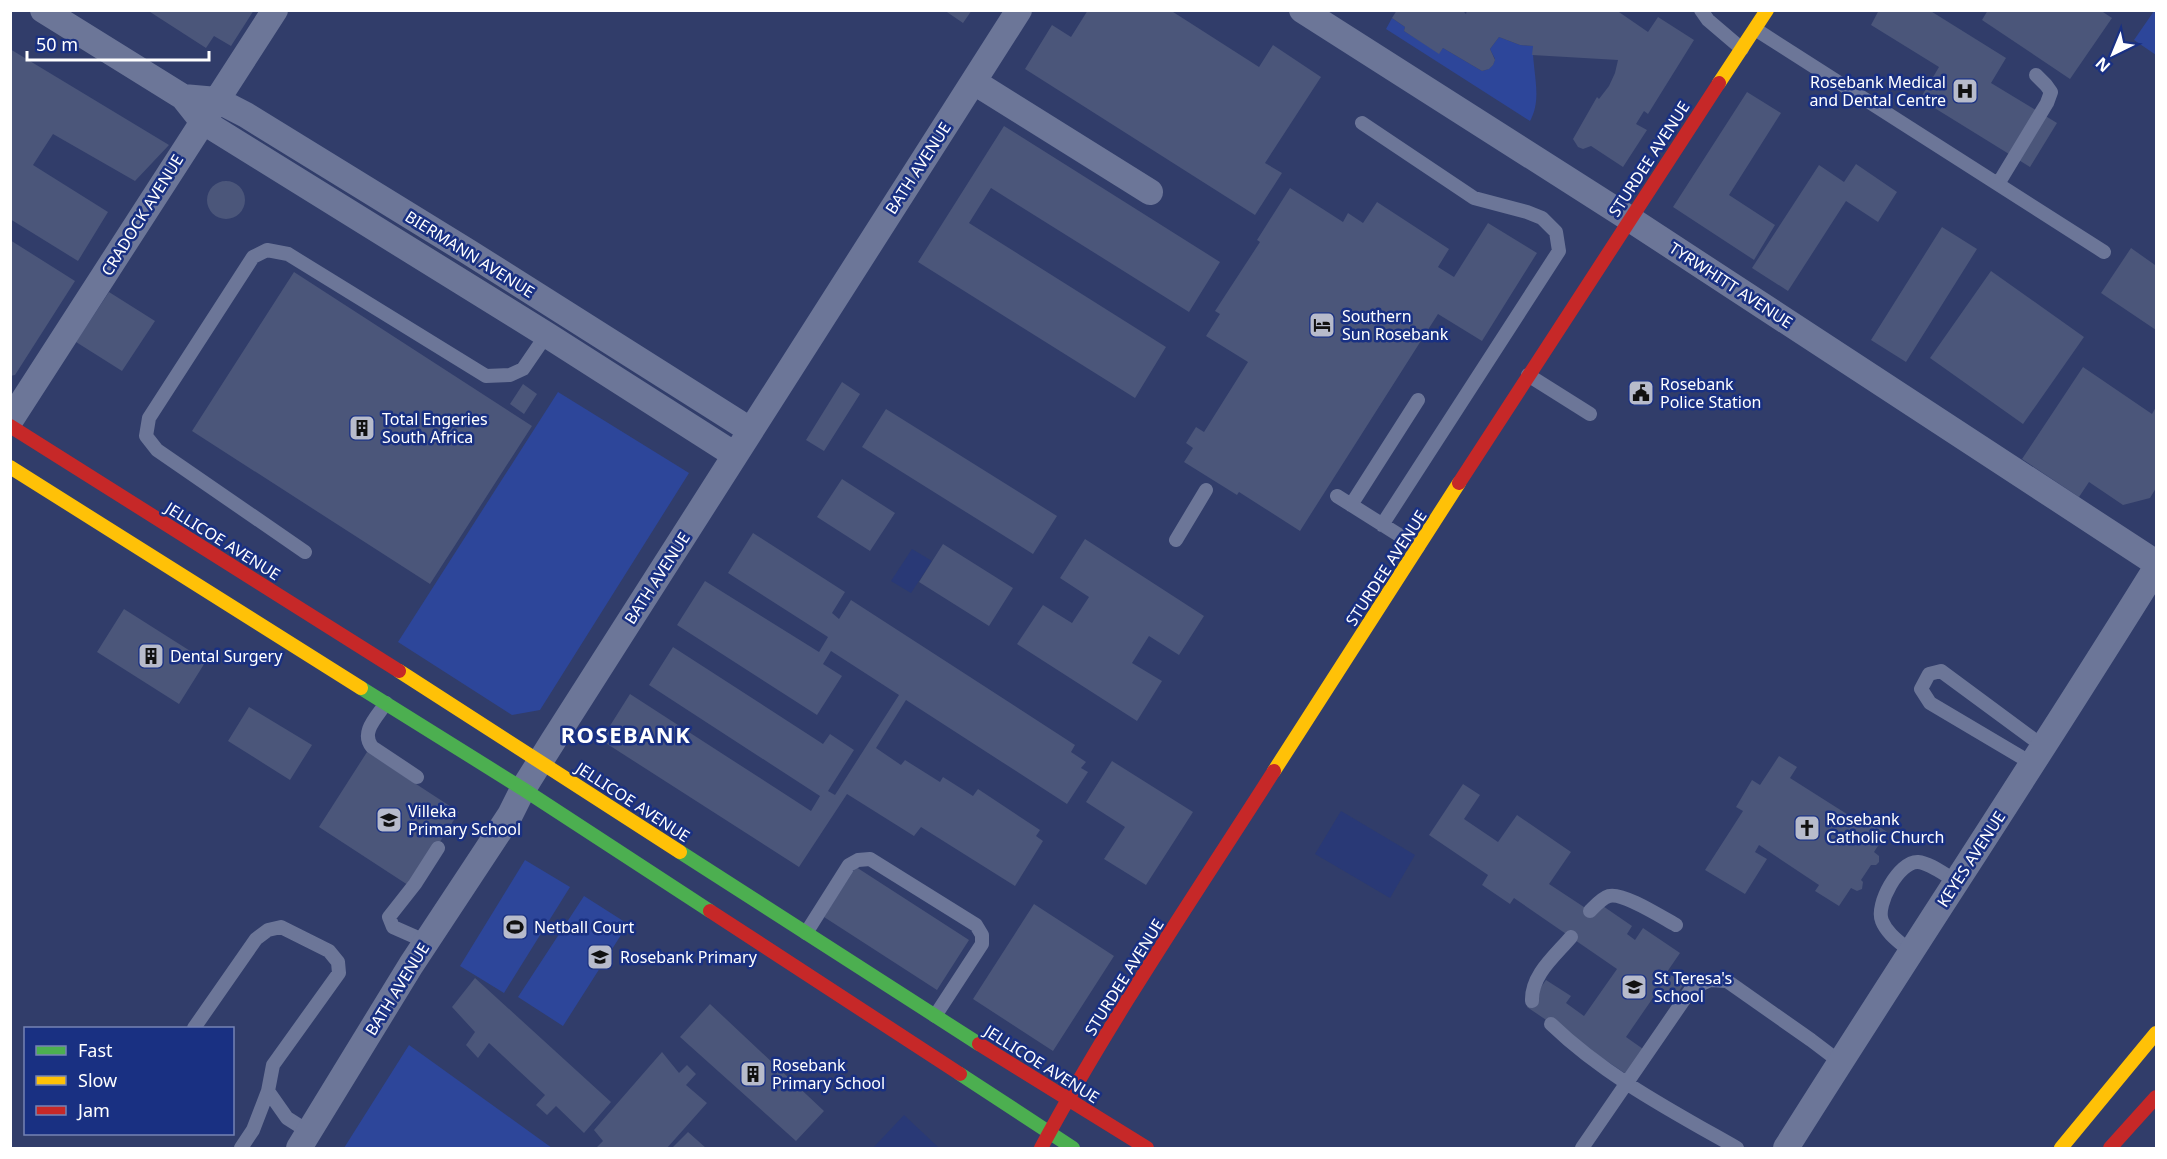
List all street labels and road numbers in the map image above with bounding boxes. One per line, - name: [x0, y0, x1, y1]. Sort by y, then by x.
- street label: STURDEE AVENUE: [1603, 97, 1695, 221]
- street label: BATH AVENUE: [880, 118, 956, 218]
- street label: CRADOCK AVENUE: [96, 150, 188, 280]
- street label: BIERMANN AVENUE: [401, 205, 539, 303]
- street label: TYRWHITT AVENUE: [1665, 237, 1797, 333]
- street label: JELLICOE AVENUE: [160, 496, 285, 585]
- street label: STURDEE AVENUE: [1340, 506, 1432, 630]
- street label: BATH AVENUE: [619, 528, 695, 628]
- street label: JELLICOE AVENUE: [570, 756, 694, 847]
- street label: KEYES AVENUE: [1932, 807, 2010, 911]
- street label: STURDEE AVENUE: [1079, 914, 1169, 1040]
- street label: BATH AVENUE: [360, 939, 434, 1039]
- street label: JELLICOE AVENUE: [979, 1019, 1104, 1108]

